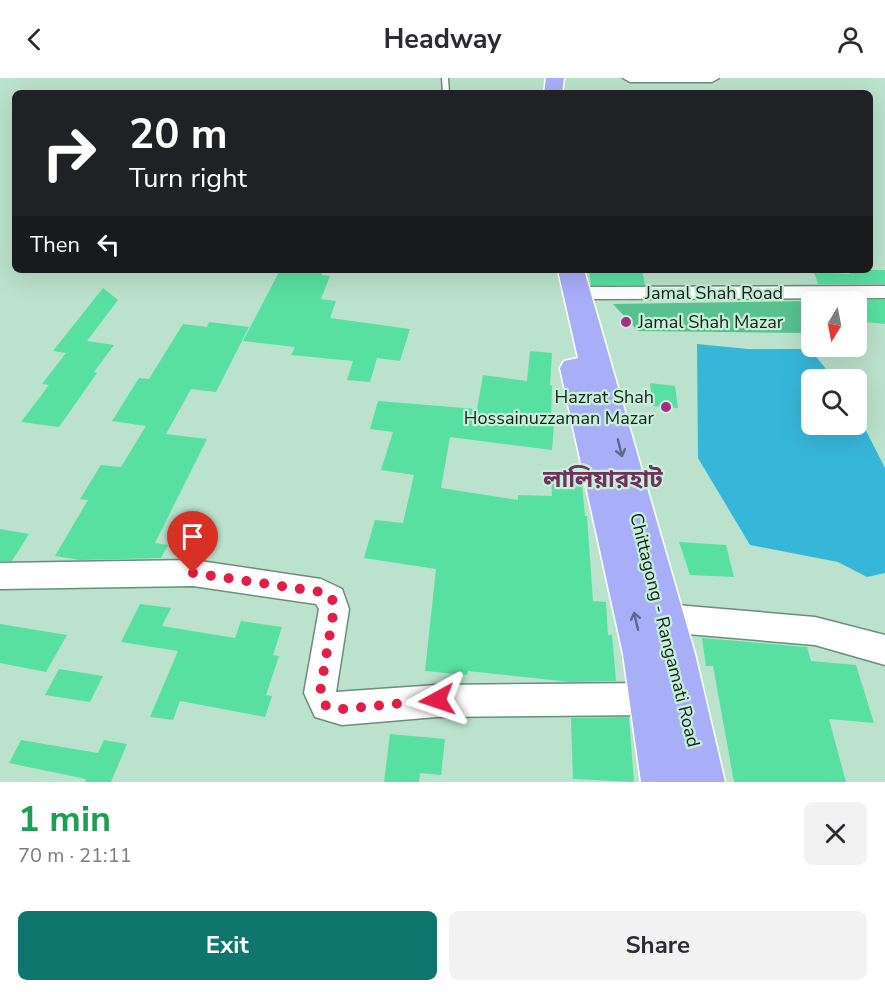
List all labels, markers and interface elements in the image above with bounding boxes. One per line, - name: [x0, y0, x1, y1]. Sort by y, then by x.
- text: Headway: [383, 21, 502, 58]
- icon: back: [18, 23, 51, 56]
- icon: person: [834, 23, 867, 56]
- text: 20 m: [129, 106, 228, 163]
- icon: right: [30, 114, 108, 192]
- text: Turn right: [129, 160, 247, 197]
- icon: left: [92, 228, 125, 261]
- text: Then: [30, 230, 80, 260]
- street label: Jamal Shah Road: [644, 281, 783, 305]
- north arrow: [801, 291, 867, 357]
- map controls: [801, 291, 867, 435]
- place label: Jamal Shah Mazar: [637, 310, 784, 334]
- marker: Jamal Shah Mazar: [619, 315, 633, 329]
- button: search: [801, 369, 867, 435]
- place label: Hazrat Shah Hossainuzzaman Mazar: [464, 385, 655, 430]
- marker: Hazrat Shah Hossainuzzaman Mazar: [659, 400, 673, 414]
- one-way arrow: [614, 438, 626, 457]
- district label: লালিয়ারহাট: [542, 463, 663, 495]
- street label: Chittagong - Rangamati Road: [624, 510, 706, 750]
- pin: [167, 511, 218, 573]
- icon: arrive: [176, 520, 209, 553]
- one-way arrow: [630, 612, 641, 631]
- position arrow: [405, 668, 469, 732]
- text: 1 min: [18, 795, 111, 844]
- button: close: [804, 802, 867, 865]
- text: 70 m · 21:11: [18, 842, 132, 869]
- button: Exit: [18, 911, 437, 980]
- button: Share: [449, 911, 867, 980]

